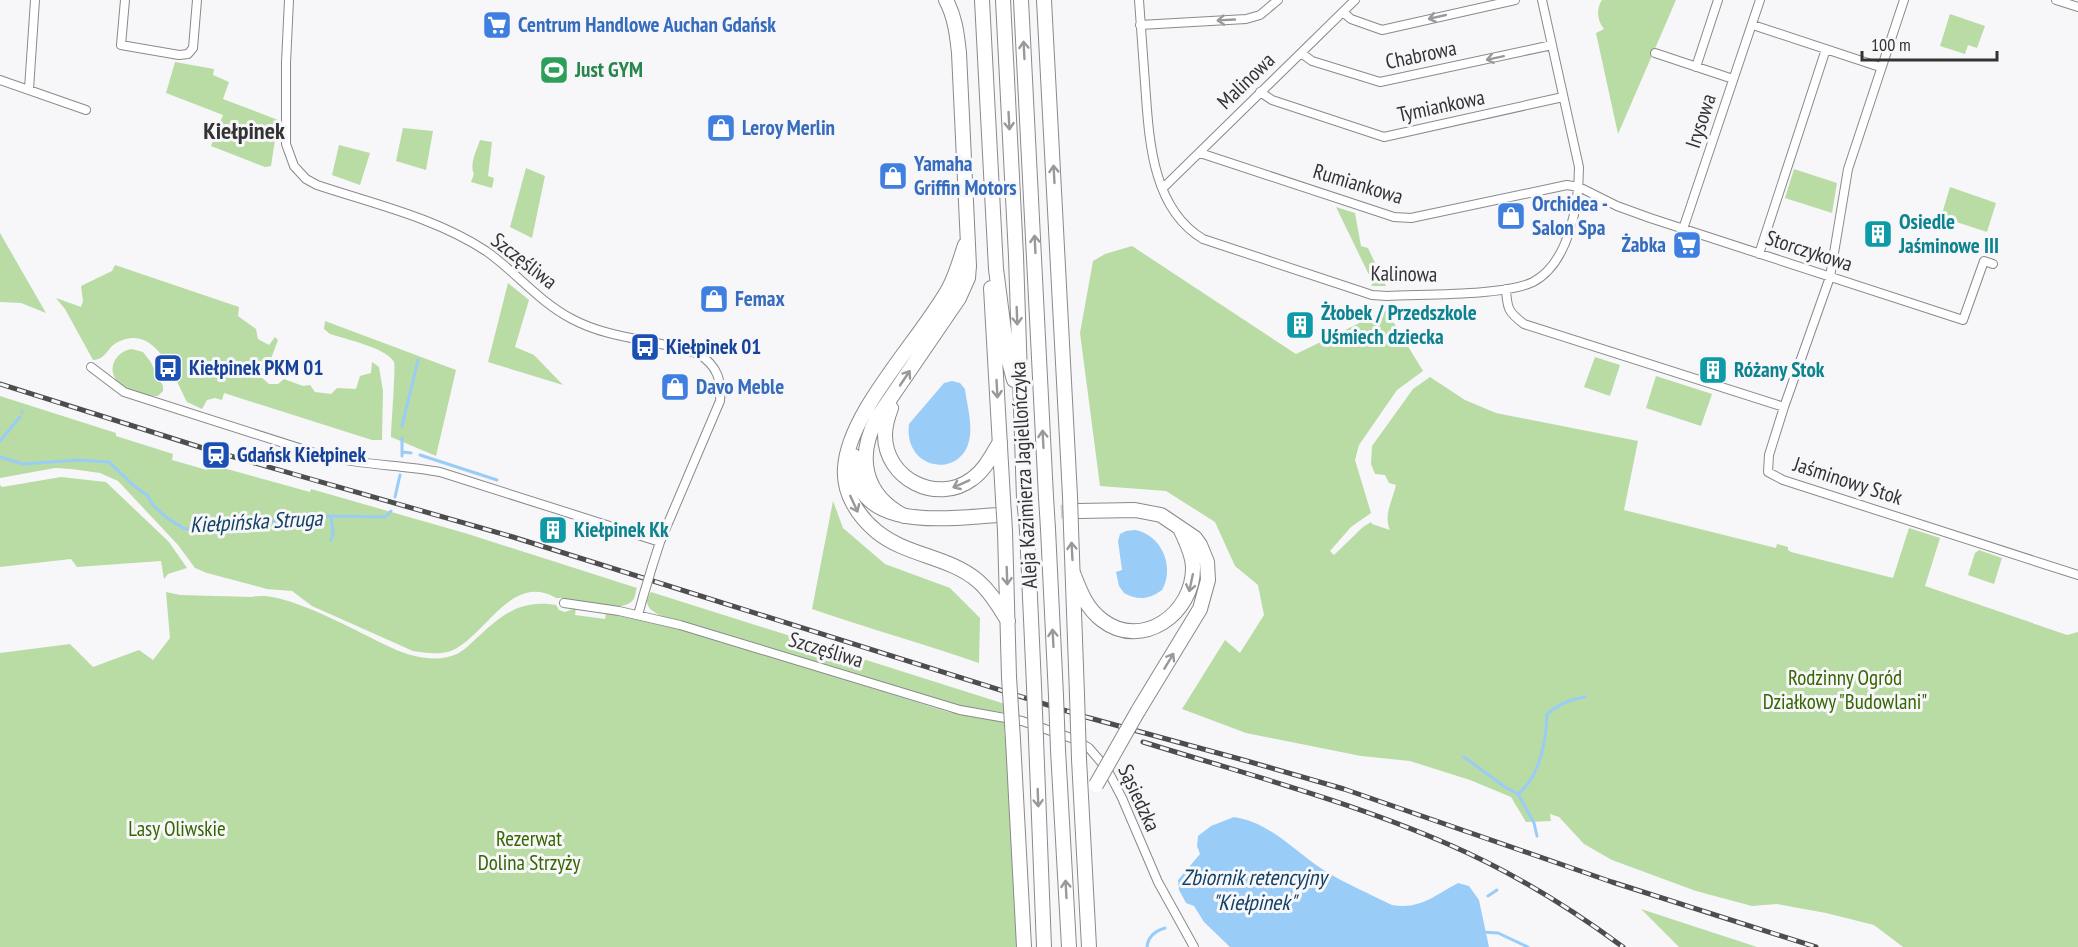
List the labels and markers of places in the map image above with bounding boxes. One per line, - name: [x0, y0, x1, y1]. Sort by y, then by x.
- supermarket icon: Centrum Handlowe Auchan Gdańsk: [481, 9, 513, 41]
- place label: Centrum Handlowe Auchan Gdańsk: [518, 11, 776, 38]
- sports icon: Just GYM: [538, 54, 570, 86]
- place label: Just GYM: [574, 56, 643, 83]
- shop icon: Leroy Merlin: [705, 112, 737, 144]
- place label: Leroy Merlin: [742, 114, 835, 141]
- place label: Yamaha Griffin Motors: [913, 150, 1017, 201]
- shop icon: Yamaha Griffin Motors: [877, 160, 909, 192]
- place label: Orchidea - Salon Spa: [1532, 190, 1608, 241]
- shop icon: Orchidea - Salon Spa: [1495, 200, 1527, 232]
- place label: Osiedle Jaśminowe III: [1898, 208, 1999, 259]
- building icon: Osiedle Jaśminowe III: [1862, 218, 1894, 250]
- supermarket icon: Żabka: [1671, 229, 1703, 261]
- place label: Żabka: [1621, 231, 1666, 258]
- shop icon: Femax: [698, 283, 730, 315]
- place label: Femax: [735, 285, 785, 312]
- place label: Żłobek / Przedszkole Uśmiech dziecka: [1321, 299, 1477, 350]
- building icon: Żłobek / Przedszkole Uśmiech dziecka: [1284, 309, 1316, 341]
- bus stop icon: Kiełpinek 01: [629, 331, 661, 363]
- place label: Kiełpinek 01: [666, 333, 761, 360]
- bus stop icon: Kiełpinek PKM 01: [152, 352, 184, 384]
- place label: Kiełpinek PKM 01: [189, 354, 323, 381]
- building icon: Różany Stok: [1697, 354, 1729, 386]
- place label: Różany Stok: [1734, 356, 1825, 383]
- shop icon: Davo Meble: [659, 371, 691, 403]
- place label: Davo Meble: [696, 373, 784, 400]
- station icon: Gdańsk Kiełpinek: [200, 439, 232, 471]
- place label: Gdańsk Kiełpinek: [237, 441, 367, 468]
- building icon: Kiełpinek Kk: [537, 514, 569, 546]
- place label: Kiełpinek Kk: [574, 516, 669, 543]

